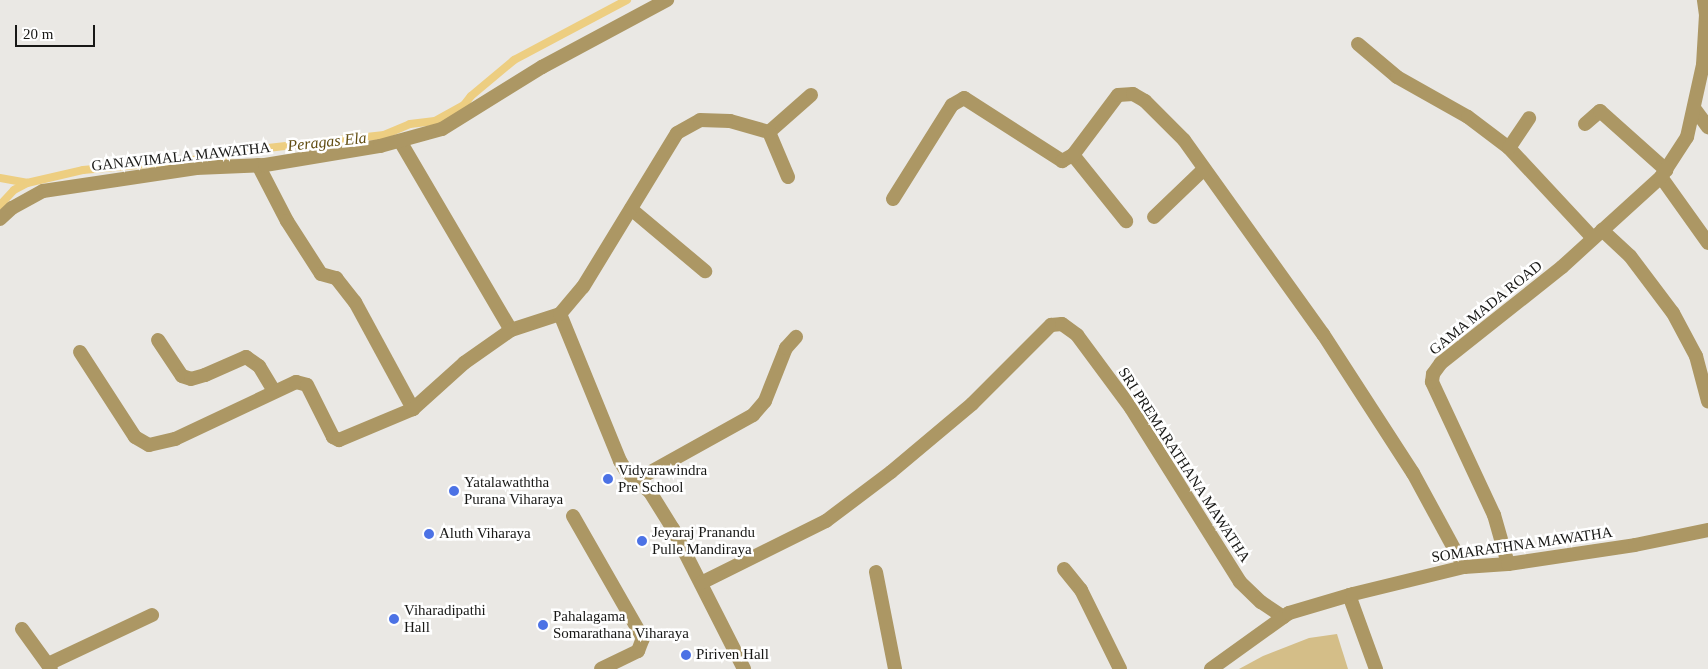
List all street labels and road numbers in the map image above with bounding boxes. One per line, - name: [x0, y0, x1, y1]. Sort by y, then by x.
- street label: GANAVIMALA MAWATHA: [90, 139, 272, 175]
- street label: GAMA MADA ROAD: [1425, 256, 1547, 360]
- street label: SRI PREMARATHANA MAWATHA: [1114, 364, 1254, 566]
- street label: SOMARATHNA MAWATHA: [1430, 523, 1614, 567]

